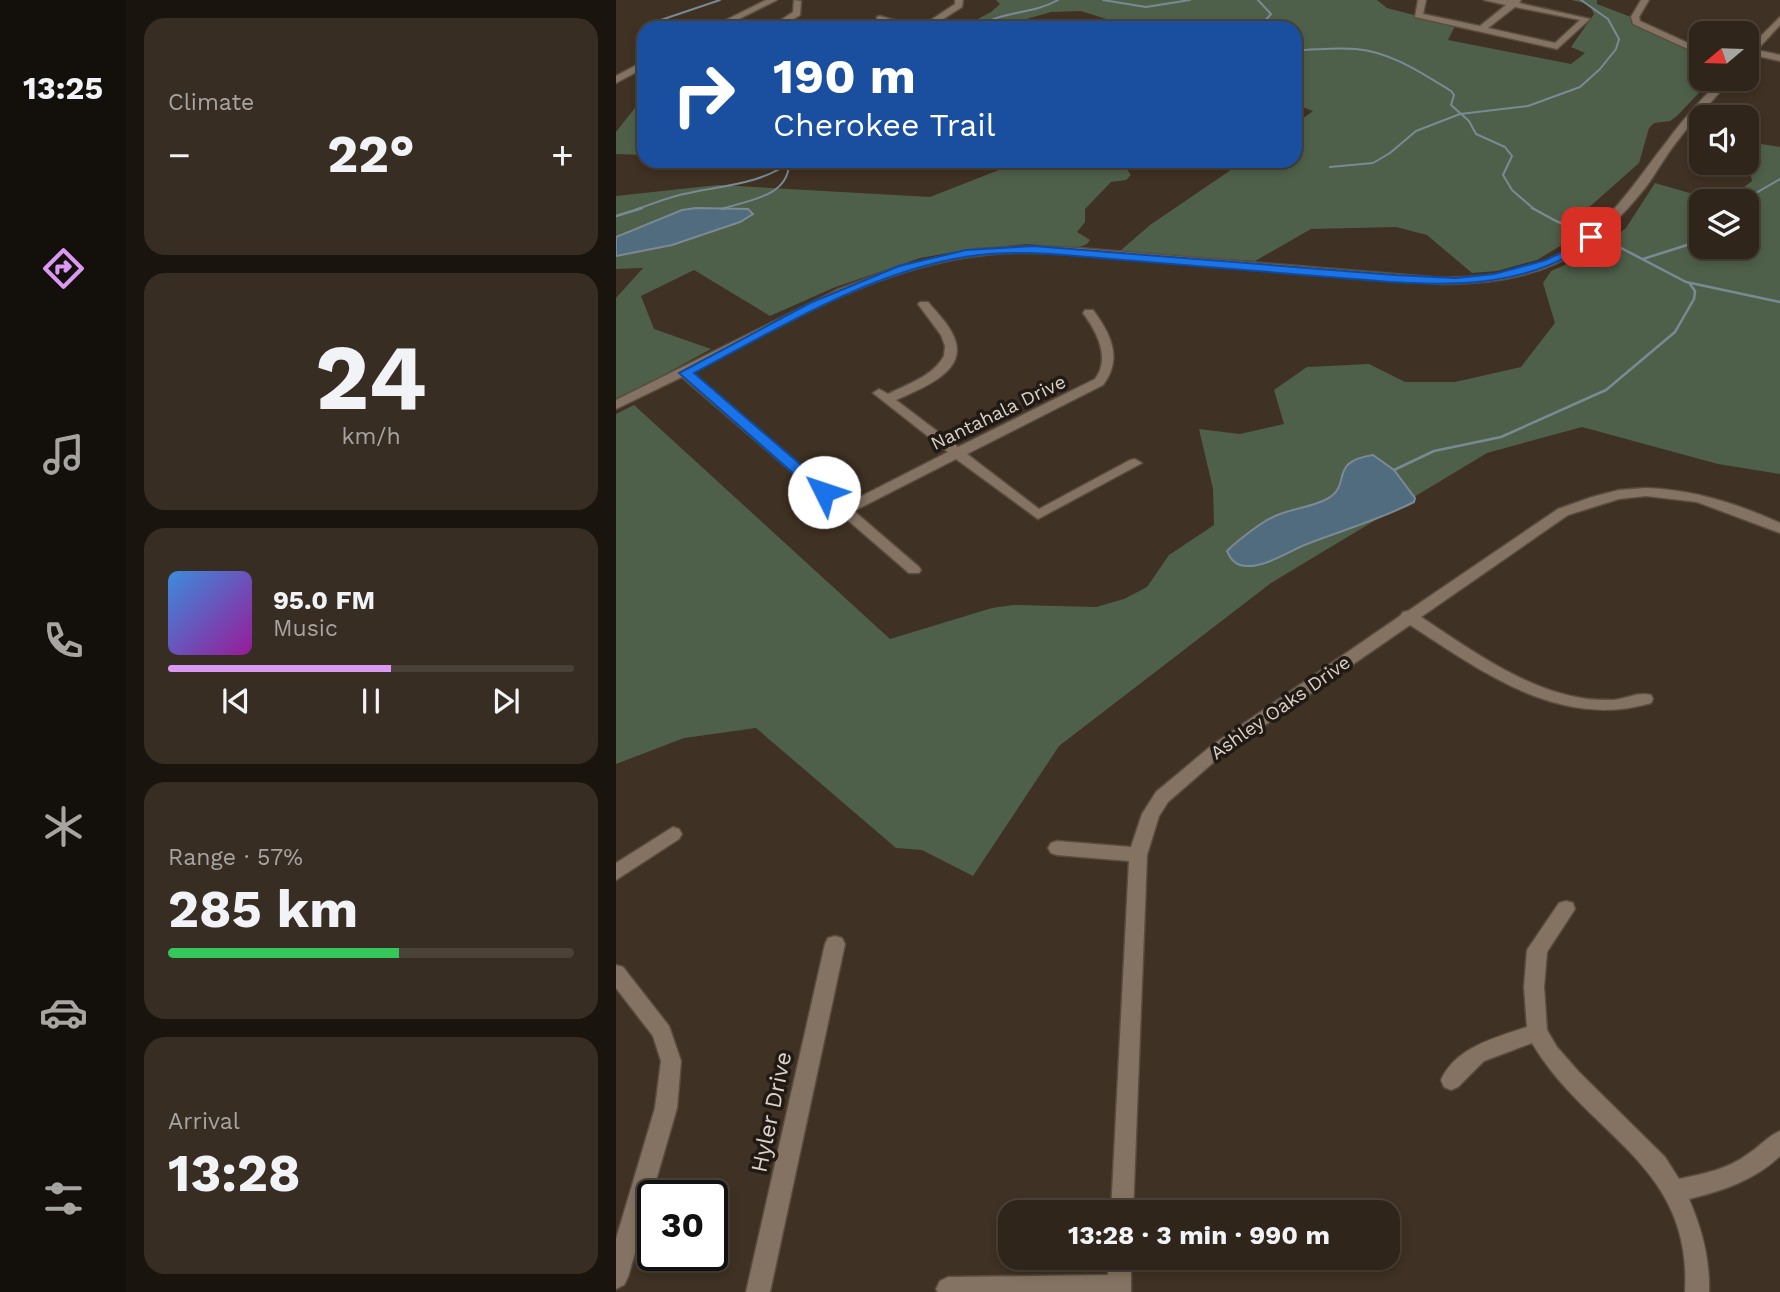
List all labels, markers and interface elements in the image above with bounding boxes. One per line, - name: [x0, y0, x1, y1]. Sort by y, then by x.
- north arrow: [1689, 21, 1759, 91]
- map controls: [1689, 21, 1759, 259]
- text: 190 m: [773, 47, 916, 105]
- icon: right: [658, 49, 749, 140]
- text: 13:25: [23, 69, 103, 107]
- text: Climate: [168, 89, 254, 116]
- button: sound: [1689, 105, 1759, 175]
- text: Cherokee Trail: [773, 106, 996, 144]
- text: 22°: [327, 124, 415, 185]
- text: −: [168, 133, 191, 177]
- text: +: [551, 133, 574, 177]
- button: layers: [1689, 189, 1759, 259]
- pin: [1561, 207, 1621, 267]
- icon: arrive: [1572, 218, 1610, 256]
- icon: directions: [39, 244, 88, 293]
- text: 24: [315, 324, 427, 431]
- street label: Nantahala Drive: [927, 370, 1069, 455]
- text: km/h: [341, 423, 401, 450]
- icon: music: [39, 430, 88, 479]
- position arrow: [787, 455, 861, 529]
- text: 95.0 FM: [273, 585, 375, 615]
- text: Music: [273, 615, 338, 642]
- icon: phone: [39, 616, 88, 665]
- street label: Ashley Oaks Drive: [1206, 650, 1355, 764]
- icon: previous: [217, 682, 255, 720]
- icon: pause: [352, 682, 390, 720]
- icon: next: [487, 682, 525, 720]
- icon: climate: [39, 802, 88, 851]
- text: Range · 57%: [168, 844, 303, 871]
- text: 285 km: [168, 879, 358, 940]
- icon: car: [39, 988, 88, 1037]
- street label: Hyler Drive: [746, 1049, 797, 1175]
- text: Arrival: [168, 1108, 240, 1135]
- text: 13:28: [168, 1143, 301, 1204]
- icon: filters: [39, 1174, 88, 1223]
- speed limit sign: 30: [637, 1180, 728, 1271]
- text: 13:28 · 3 min · 990 m: [1068, 1220, 1330, 1250]

